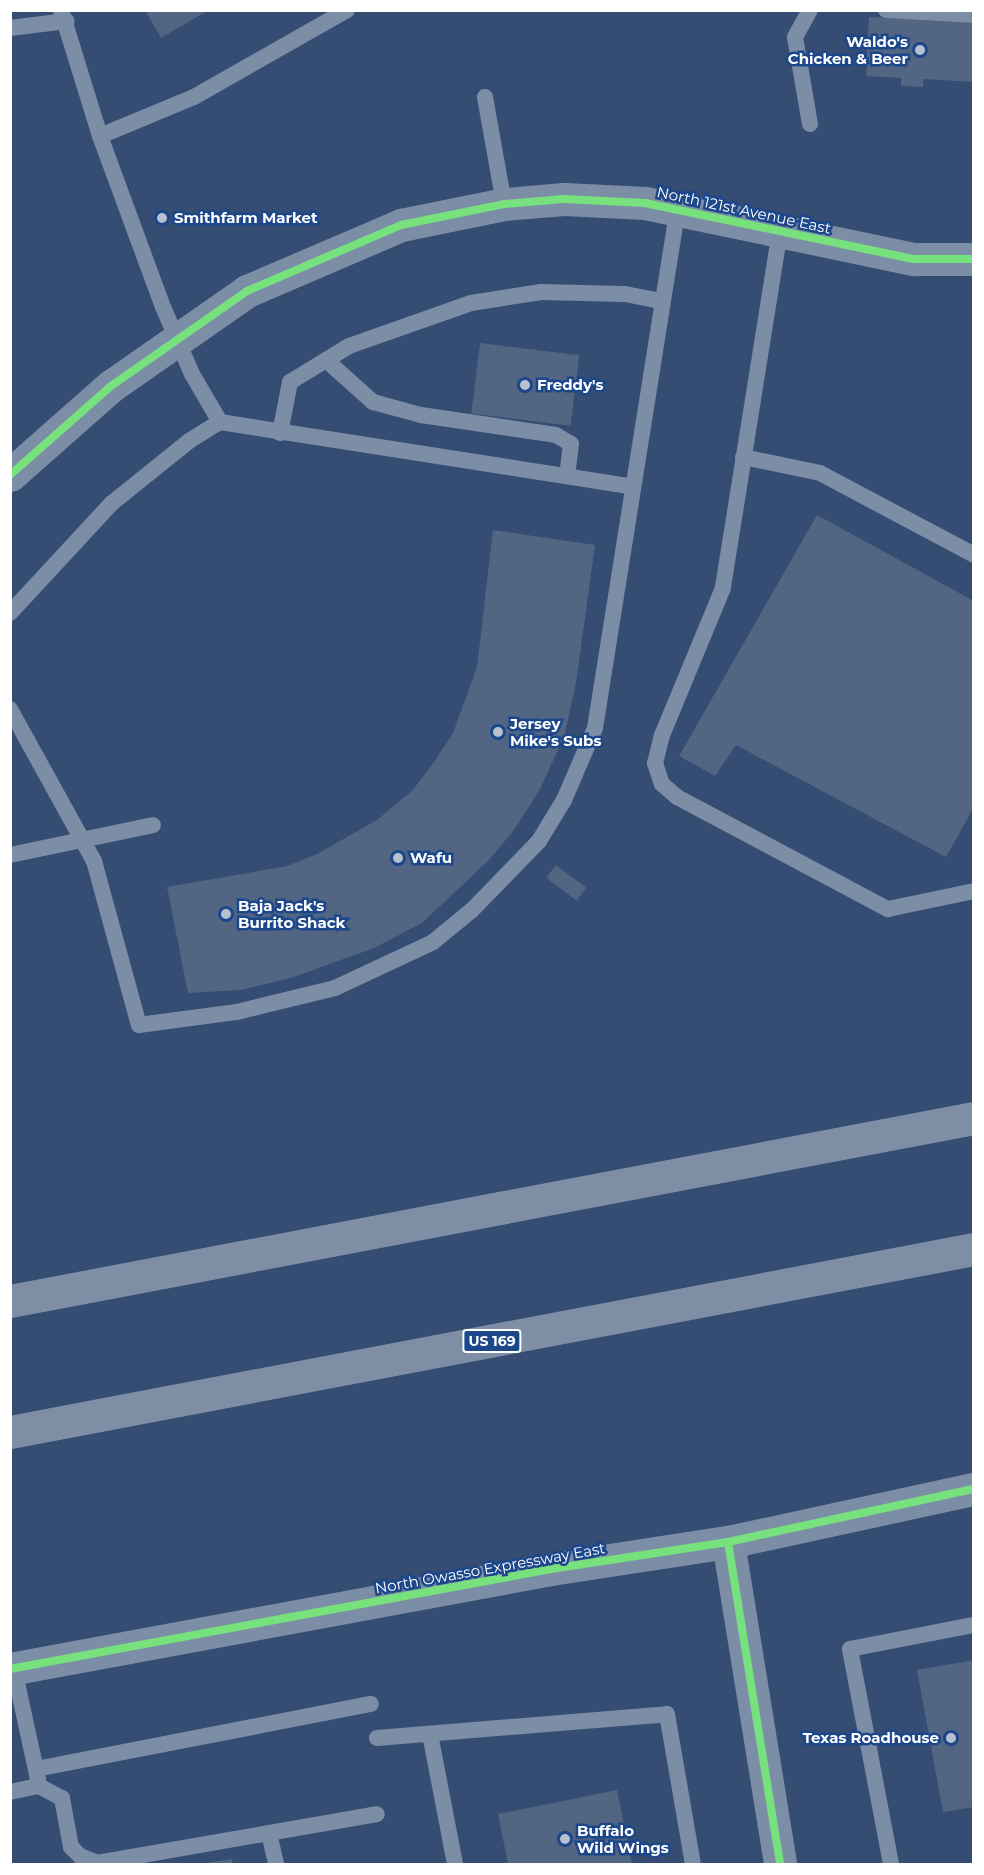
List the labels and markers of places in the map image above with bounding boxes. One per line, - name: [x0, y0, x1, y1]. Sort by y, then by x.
- place label: Waldo's Chicken & Beer: [788, 32, 908, 67]
- marker: Waldo's Chicken & Beer: [913, 43, 927, 57]
- place label: Smithfarm Market: [174, 209, 317, 227]
- marker: Smithfarm Market: [155, 211, 169, 225]
- place label: Freddy's: [537, 376, 603, 394]
- marker: Freddy's: [518, 378, 532, 392]
- place label: Jersey Mike's Subs: [510, 714, 601, 749]
- marker: Jersey Mike's Subs: [491, 725, 505, 739]
- place label: Wafu: [410, 849, 452, 867]
- marker: Wafu: [391, 851, 405, 865]
- place label: Baja Jack's Burrito Shack: [238, 896, 345, 931]
- marker: Baja Jack's Burrito Shack: [219, 907, 233, 921]
- place label: Texas Roadhouse: [803, 1729, 939, 1747]
- marker: Texas Roadhouse: [944, 1731, 958, 1745]
- place label: Buffalo Wild Wings: [577, 1821, 669, 1856]
- marker: Buffalo Wild Wings: [558, 1832, 572, 1846]

